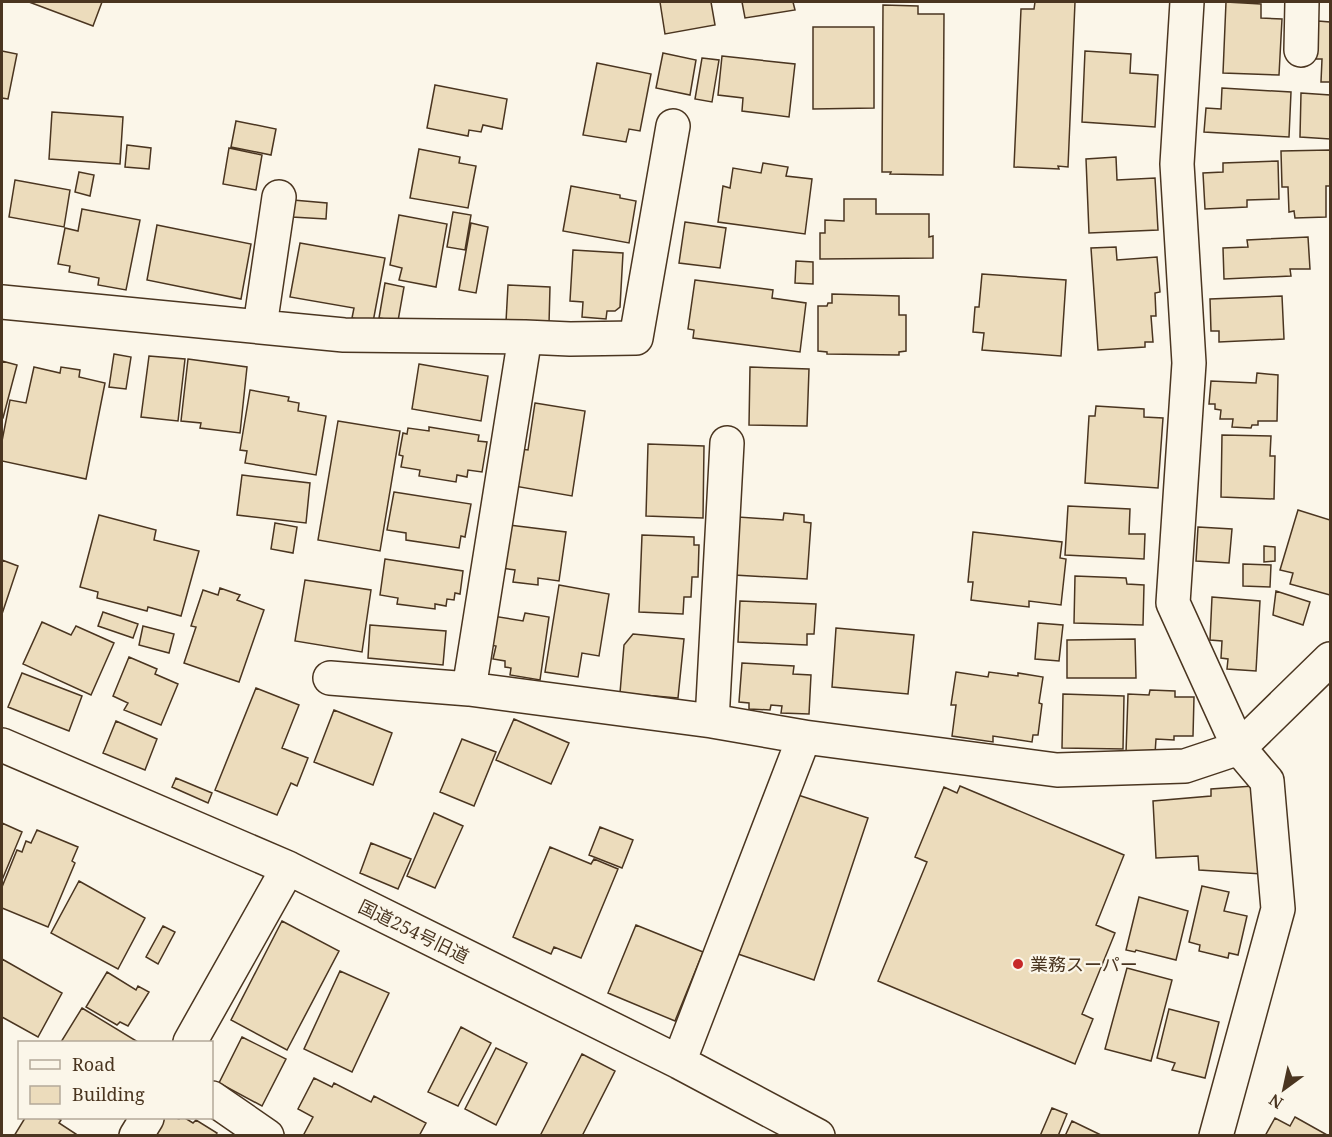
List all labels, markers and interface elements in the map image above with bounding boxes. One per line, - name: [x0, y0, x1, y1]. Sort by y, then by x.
- street label: 国道254号旧道: [355, 894, 473, 968]
- place label: 業務スーパー: [1030, 952, 1138, 976]
- marker: 業務スーパー: [1011, 957, 1025, 971]
- legend: [18, 1041, 213, 1119]
- text: Road: [72, 1052, 115, 1076]
- north arrow: [1254, 1059, 1314, 1119]
- text: Building: [72, 1082, 145, 1106]
- text: N: [1264, 1089, 1287, 1114]

